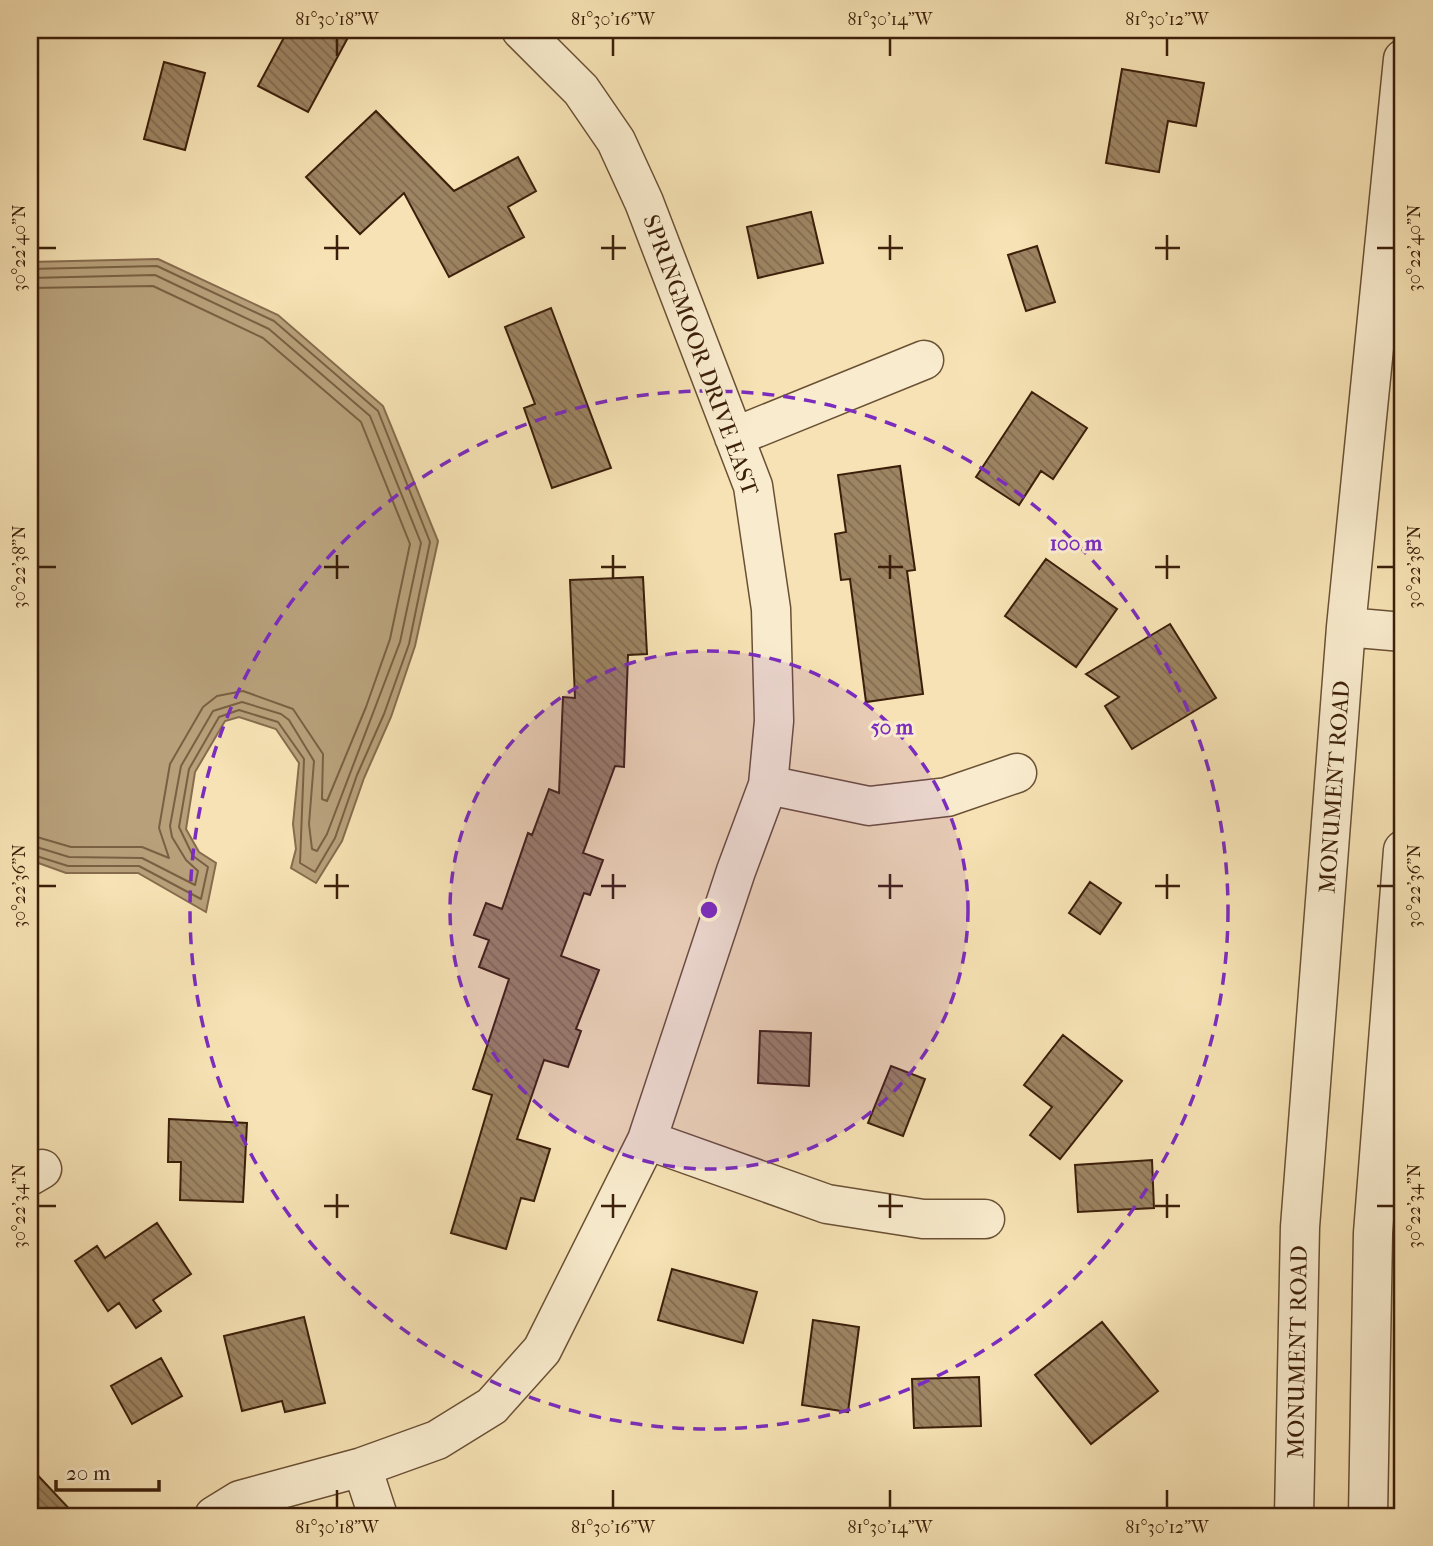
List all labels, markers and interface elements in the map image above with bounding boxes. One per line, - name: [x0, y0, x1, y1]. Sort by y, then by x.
- text: 81°30'18"W: [295, 9, 380, 30]
- text: 81°30'16"W: [571, 9, 656, 30]
- text: 81°30'14"W: [848, 9, 934, 30]
- text: 81°30'12"W: [1125, 9, 1210, 30]
- text: 30°22'40"N: [9, 204, 30, 292]
- text: 30°22'40"N: [1404, 204, 1425, 292]
- street label: SPRINGMOOR DRIVE EAST: [637, 211, 764, 500]
- text: 30°22'38"N: [9, 525, 30, 609]
- text: 30°22'38"N: [1404, 525, 1425, 609]
- text: 100 m: [1050, 531, 1103, 555]
- street label: MONUMENT ROAD: [1314, 680, 1355, 894]
- text: 50 m: [871, 715, 914, 739]
- text: 30°22'36"N: [9, 844, 30, 928]
- text: 30°22'36"N: [1404, 844, 1425, 928]
- centre of rings: [697, 898, 721, 922]
- text: 30°22'34"N: [9, 1163, 30, 1248]
- text: 30°22'34"N: [1404, 1163, 1425, 1248]
- street label: MONUMENT ROAD: [1282, 1245, 1313, 1459]
- scale bar: [56, 1448, 159, 1492]
- text: 20 m: [66, 1461, 111, 1485]
- text: 81°30'18"W: [295, 1517, 380, 1538]
- text: 81°30'16"W: [571, 1517, 656, 1538]
- text: 81°30'14"W: [848, 1517, 934, 1538]
- text: 81°30'12"W: [1125, 1517, 1210, 1538]

